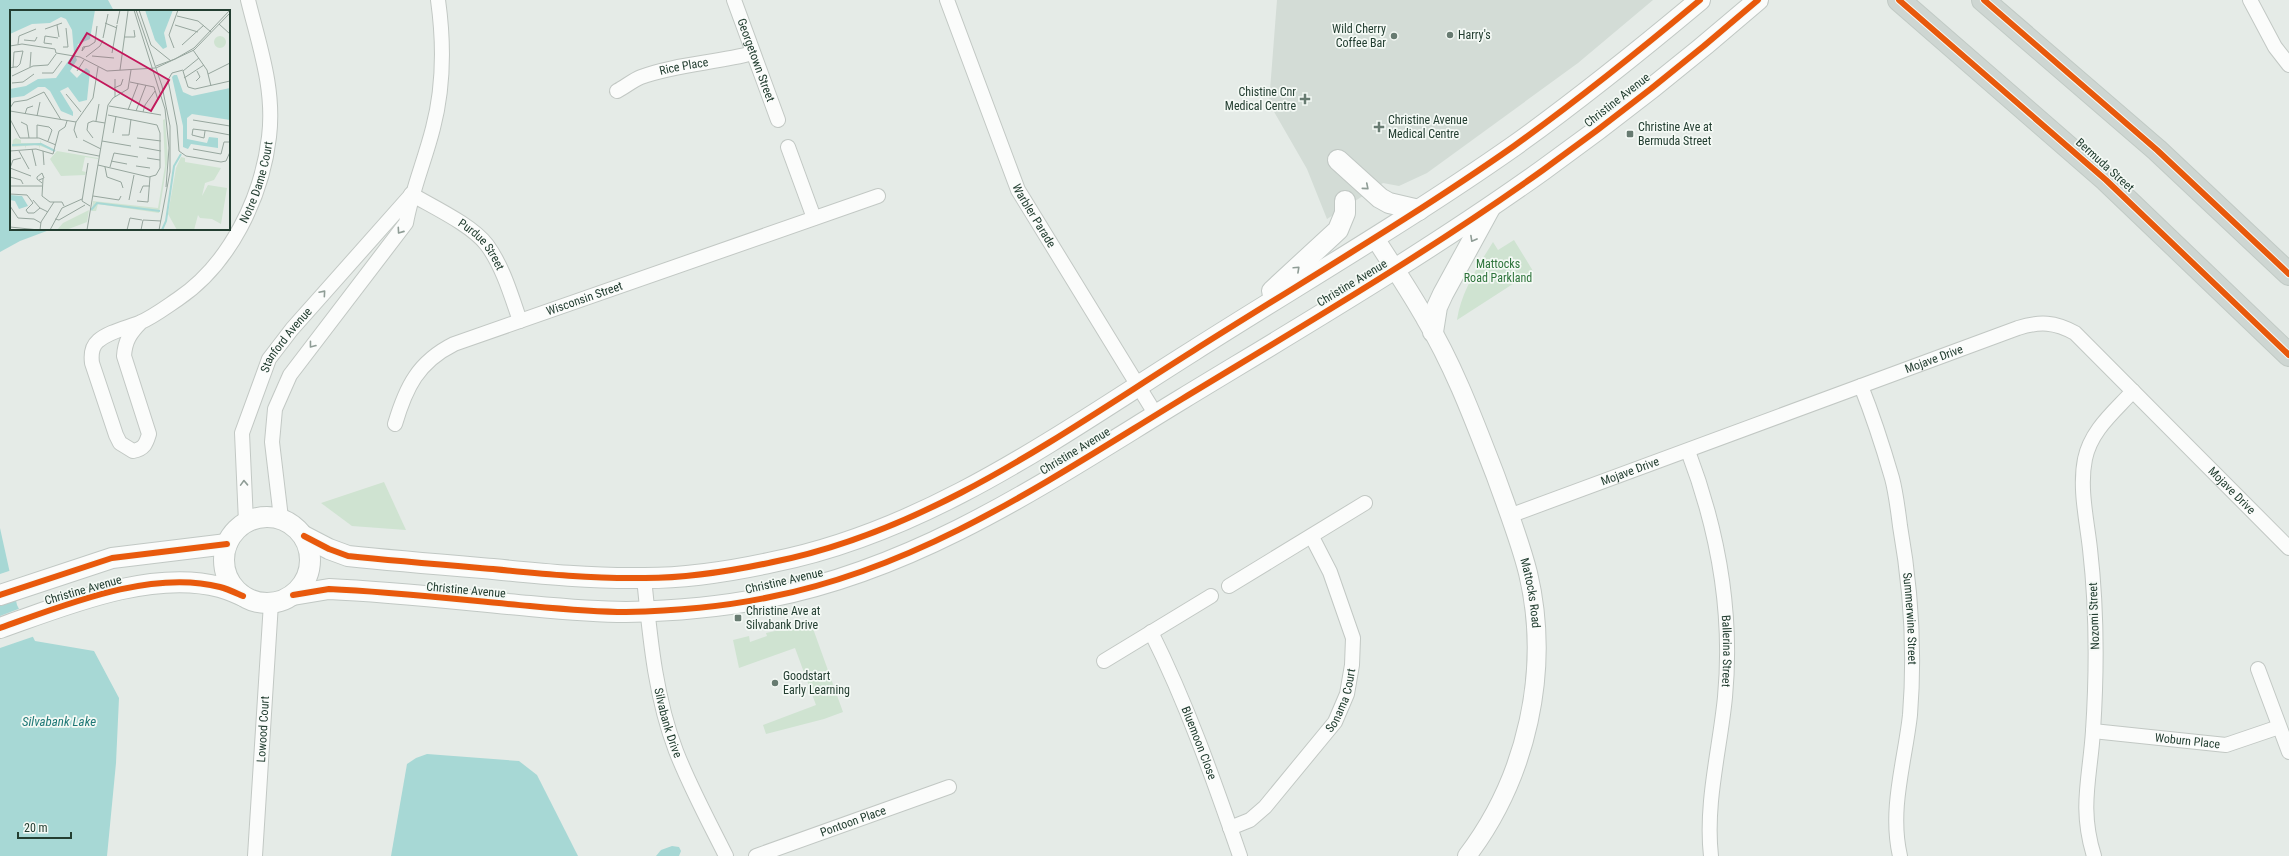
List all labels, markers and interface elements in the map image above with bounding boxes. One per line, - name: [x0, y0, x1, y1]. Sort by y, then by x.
- inset map: [10, 10, 230, 230]
- street label: Georgetown Street: [734, 16, 778, 104]
- place label: Wild Cherry Coffee Bar: [1332, 22, 1386, 50]
- place label: Harry's: [1458, 28, 1491, 42]
- marker: Harry's: [1445, 30, 1455, 40]
- marker: Wild Cherry Coffee Bar: [1389, 31, 1399, 41]
- street label: Rice Place: [658, 55, 710, 78]
- street label: Christine Avenue: [1581, 70, 1653, 130]
- place label: Chistine Cnr Medical Centre: [1225, 85, 1296, 113]
- marker: Chistine Cnr Medical Centre: [1299, 93, 1311, 105]
- place label: Christine Avenue Medical Centre: [1388, 113, 1468, 141]
- place label: Christine Ave at Bermuda Street: [1638, 120, 1713, 148]
- marker: Christine Avenue Medical Centre: [1373, 121, 1385, 133]
- marker: Christine Ave at Bermuda Street: [1625, 129, 1635, 139]
- street label: Bermuda Street: [2073, 135, 2137, 195]
- street label: Notre Dame Court: [237, 140, 275, 225]
- street label: Warbler Parade: [1009, 182, 1059, 250]
- one-way arrow: [1362, 183, 1369, 190]
- street label: Purdue Street: [456, 216, 507, 273]
- one-way arrow: [397, 227, 405, 234]
- one-way arrow: [1471, 235, 1478, 242]
- street label: Christine Avenue: [1314, 256, 1390, 309]
- park label: Mattocks Road Parkland: [1464, 257, 1532, 285]
- one-way arrow: [1292, 267, 1299, 274]
- street label: Wisconsin Street: [544, 279, 625, 318]
- one-way arrow: [319, 290, 326, 298]
- street label: Stanford Avenue: [258, 304, 315, 374]
- one-way arrow: [310, 341, 317, 348]
- street label: Mojave Drive: [1903, 342, 1965, 376]
- street label: Christine Avenue: [1037, 424, 1113, 477]
- street label: Mojave Drive: [1599, 454, 1661, 488]
- street label: Mojave Drive: [2205, 464, 2258, 517]
- one-way arrow: [240, 480, 249, 486]
- street label: Mattocks Road: [1517, 556, 1543, 629]
- street label: Christine Avenue: [744, 565, 825, 597]
- street label: Christine Avenue: [43, 572, 124, 608]
- street label: Summerwine Street: [1900, 572, 1919, 665]
- street label: Christine Avenue: [426, 580, 507, 600]
- street label: Nozomi Street: [2086, 582, 2102, 650]
- place label: Christine Ave at Silvabank Drive: [746, 604, 821, 632]
- marker: Christine Ave at Silvabank Drive: [733, 613, 743, 623]
- street label: Ballerina Street: [1719, 614, 1734, 688]
- street label: Sonama Court: [1322, 667, 1358, 735]
- place label: Goodstart Early Learning: [783, 669, 850, 697]
- marker: Goodstart Early Learning: [770, 678, 780, 688]
- street label: Silvabank Drive: [651, 687, 685, 760]
- street label: Lowood Court: [254, 695, 272, 763]
- street label: Bluemoon Close: [1179, 704, 1220, 782]
- water label: Silvabank Lake: [22, 714, 96, 729]
- street label: Woburn Place: [2154, 731, 2221, 751]
- street label: Pontoon Place: [818, 803, 888, 840]
- scale bar: [18, 814, 71, 840]
- text: 20 m: [24, 821, 48, 835]

